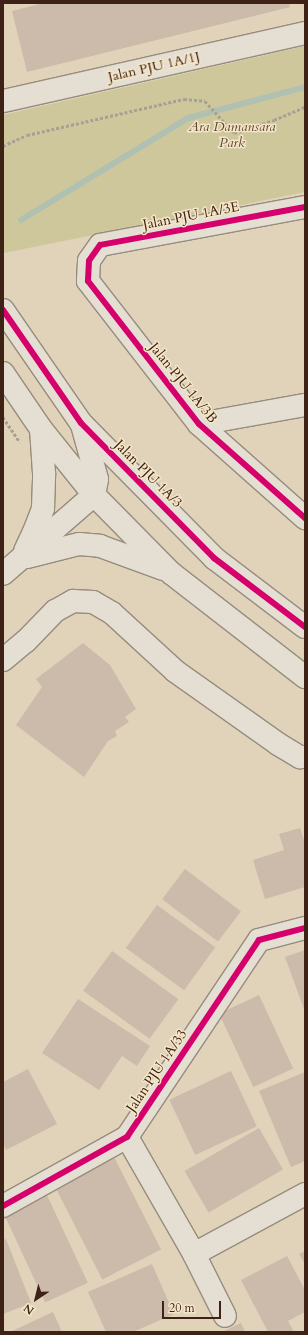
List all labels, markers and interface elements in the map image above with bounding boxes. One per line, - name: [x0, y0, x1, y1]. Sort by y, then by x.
- street label: Jalan PJU 1A/1J: [106, 48, 202, 86]
- park label: Ara Damansara Park: [188, 119, 276, 152]
- street label: Jalan PJU 1A/3E: [141, 198, 241, 234]
- street label: Jalan PJU 1A/3B: [145, 339, 221, 427]
- street label: Jalan PJU 1A/3: [111, 437, 185, 511]
- street label: Jalan PJU 1A/33: [123, 1026, 191, 1116]
- north arrow: [16, 1279, 56, 1319]
- scale bar: [164, 1293, 223, 1319]
- text: N: [21, 1300, 37, 1318]
- text: 20 m: [169, 1300, 195, 1316]

